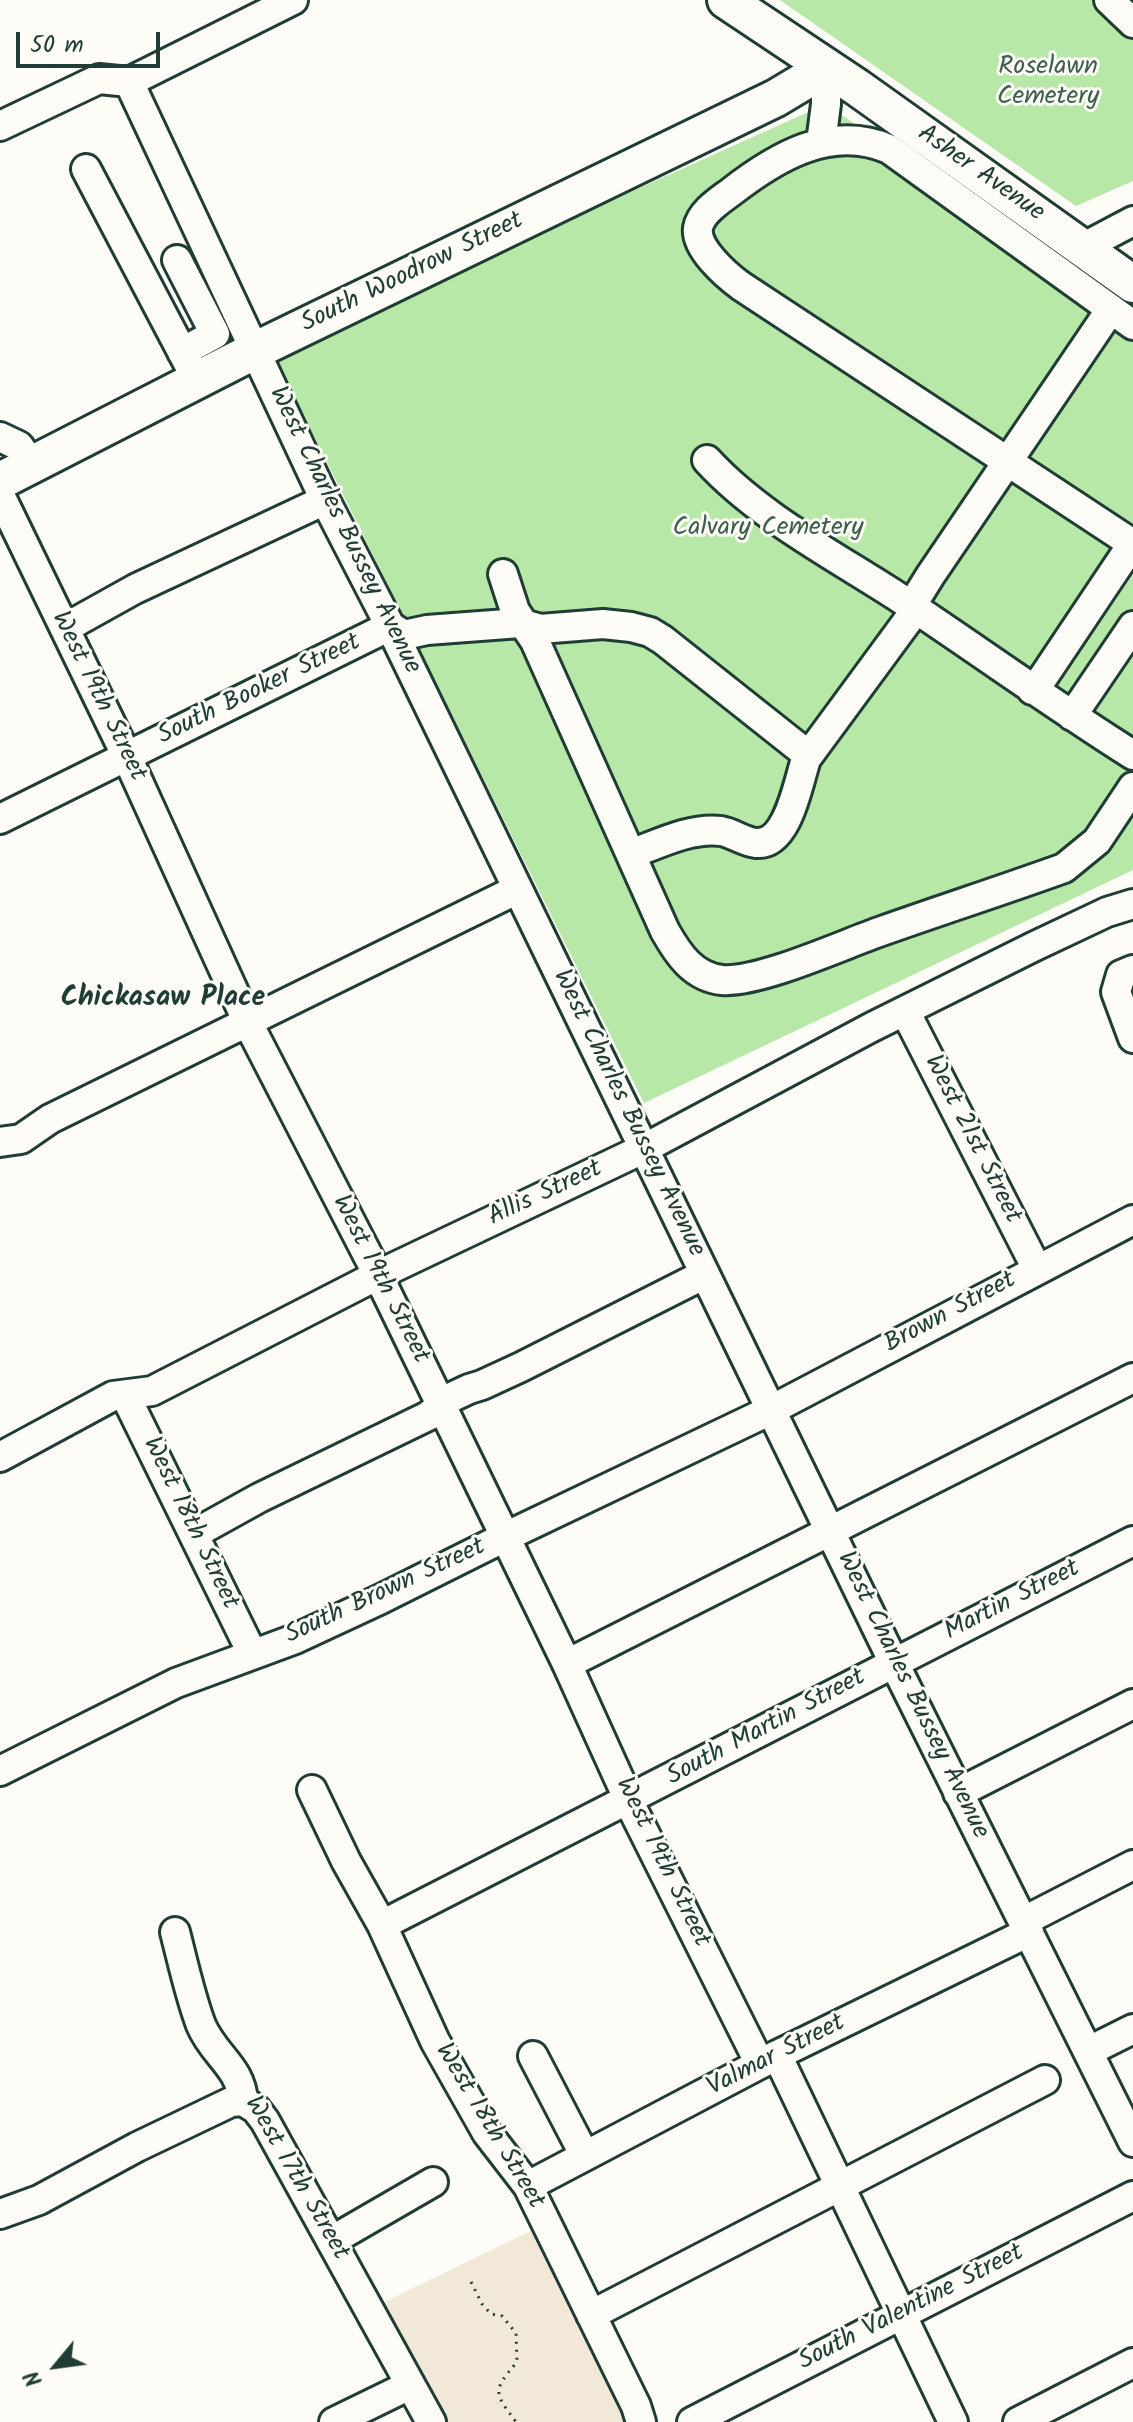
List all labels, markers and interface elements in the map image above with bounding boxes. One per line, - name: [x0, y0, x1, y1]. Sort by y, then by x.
- scale bar: [20, 16, 164, 66]
- text: 50 m: [30, 26, 84, 65]
- park label: Roselawn Cemetery: [997, 53, 1099, 114]
- street label: Asher Avenue: [910, 120, 1050, 230]
- street label: South Woodrow Street: [297, 207, 529, 341]
- street label: West Charles Bussey Avenue: [260, 382, 426, 680]
- park label: Calvary Cemetery: [673, 514, 863, 546]
- street label: West 19th Street: [42, 607, 152, 787]
- street label: South Booker Street: [154, 628, 366, 754]
- street label: West Charles Bussey Avenue: [544, 965, 710, 1263]
- district label: Chickasaw Place: [61, 983, 265, 1017]
- street label: West 21st Street: [915, 1051, 1027, 1229]
- street label: Allis Street: [484, 1155, 608, 1235]
- street label: West 19th Street: [323, 1191, 435, 1369]
- street label: Brown Street: [880, 1266, 1022, 1362]
- street label: West 18th Street: [134, 1433, 244, 1615]
- street label: South Brown Street: [281, 1533, 491, 1653]
- street label: West Charles Bussey Avenue: [828, 1547, 994, 1845]
- street label: Martin Street: [940, 1555, 1086, 1649]
- street label: South Martin Street: [662, 1664, 872, 1794]
- street label: West 19th Street: [606, 1773, 716, 1953]
- street label: Valmar Street: [703, 2009, 851, 2105]
- street label: West 18th Street: [426, 2038, 550, 2216]
- street label: West 17th Street: [235, 2091, 355, 2267]
- street label: South Valentine Street: [794, 2239, 1030, 2379]
- north arrow: [16, 2326, 96, 2406]
- text: N: [16, 2363, 53, 2392]

